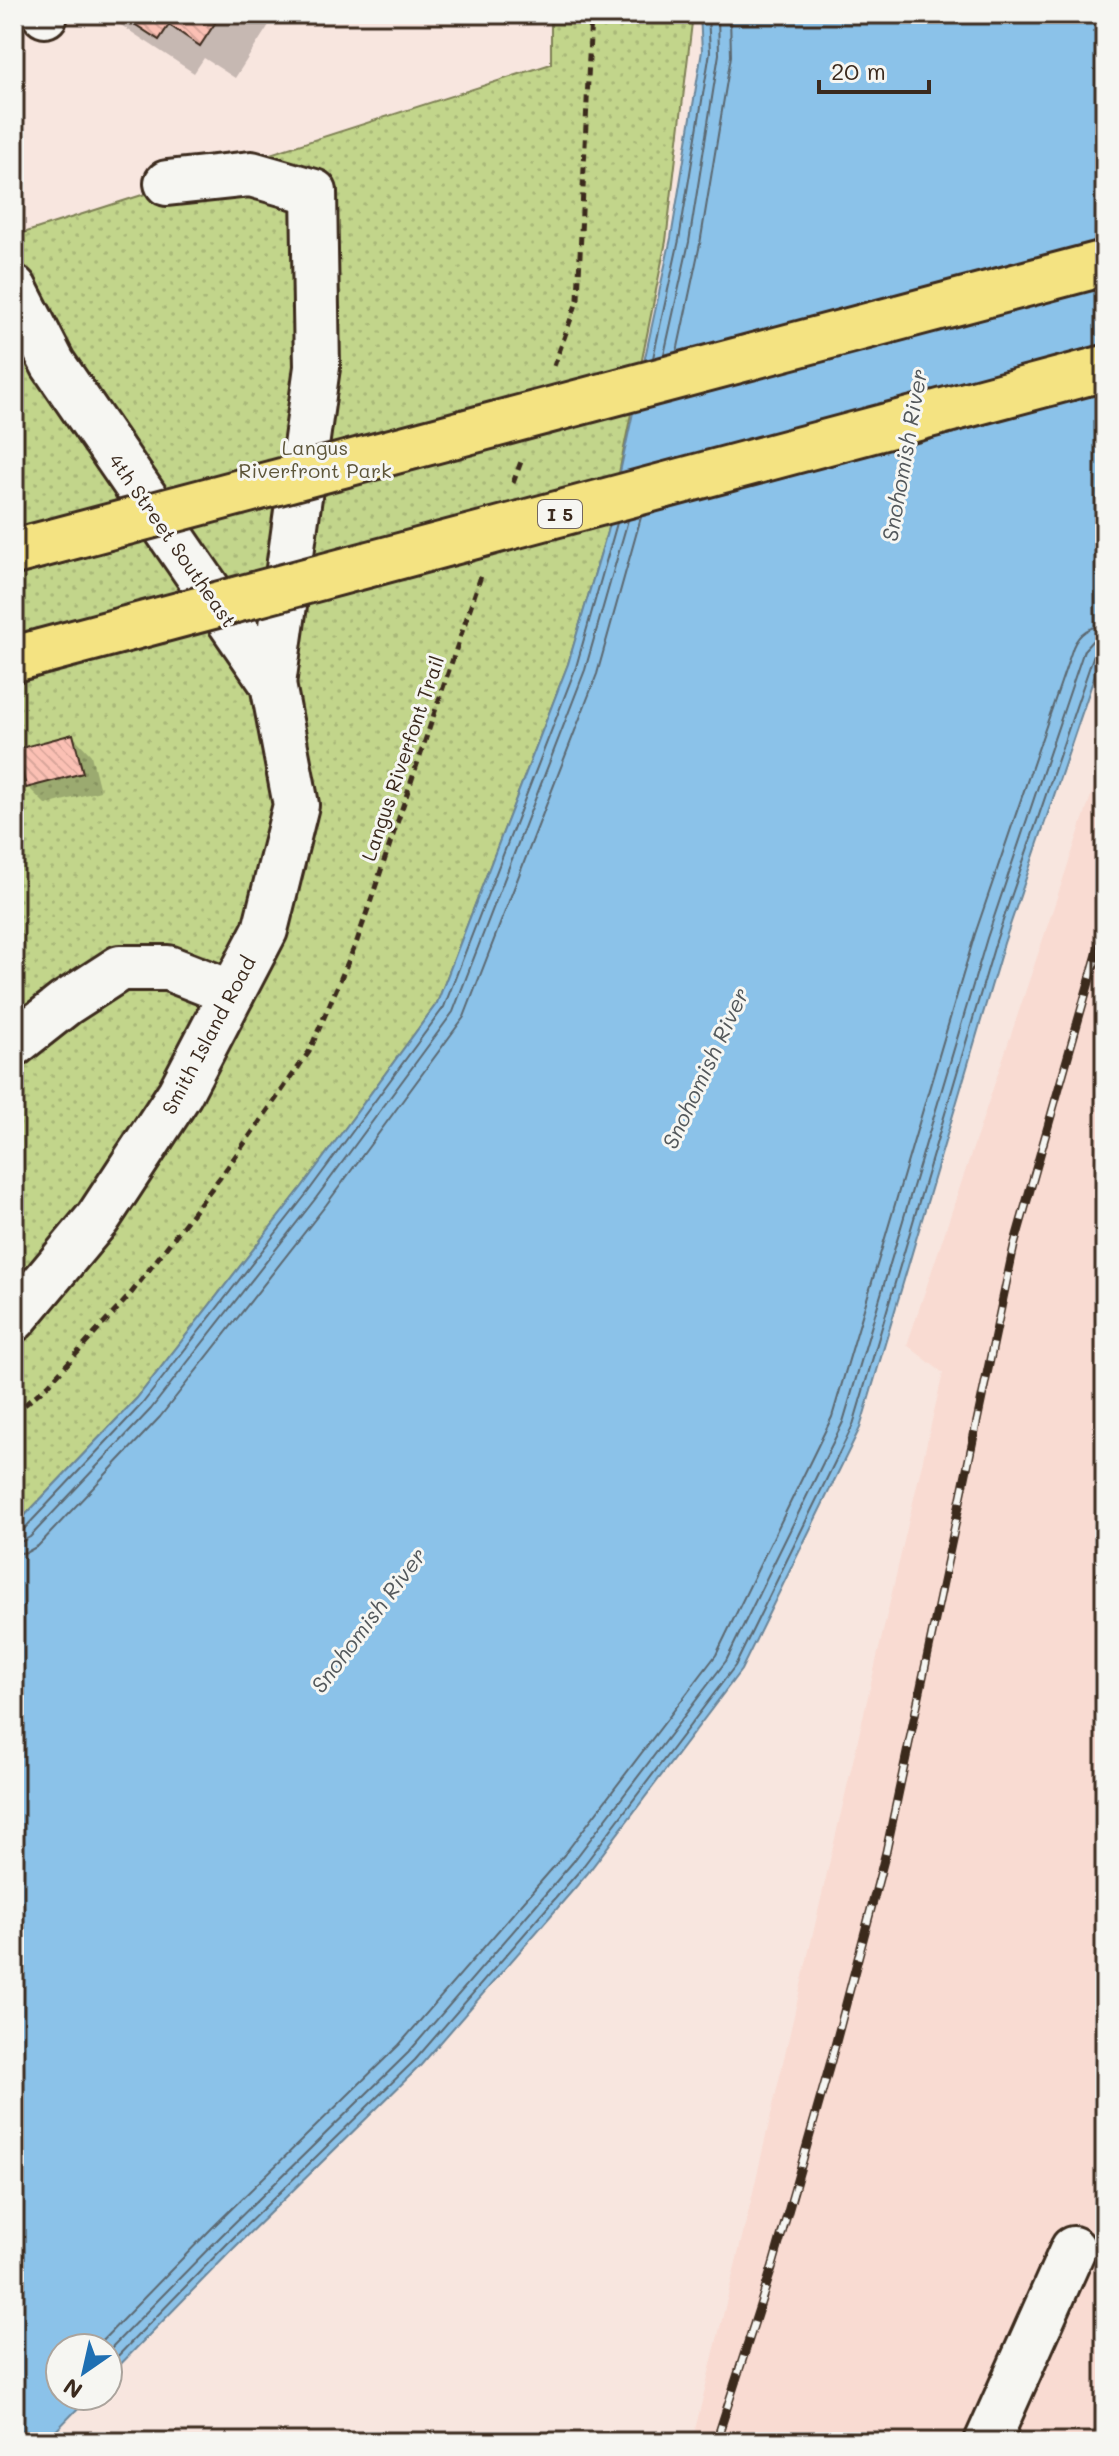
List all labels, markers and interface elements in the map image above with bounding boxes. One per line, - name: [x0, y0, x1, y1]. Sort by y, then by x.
- scale bar: [819, 44, 929, 94]
- text: 20 m: [831, 55, 886, 86]
- water label: Snohomish River: [875, 366, 933, 544]
- park label: Langus Riverfront Park: [238, 434, 392, 483]
- street label: 4th Street Southeast: [103, 448, 243, 632]
- road number: I 5: [538, 500, 582, 528]
- street label: Langus Riverfont Trail: [355, 652, 449, 864]
- street label: Smith Island Road: [155, 951, 261, 1119]
- water label: Snohomish River: [655, 983, 755, 1153]
- water label: Snohomish River: [304, 1542, 432, 1698]
- north arrow: [44, 2332, 124, 2412]
- text: N: [58, 2372, 88, 2406]

